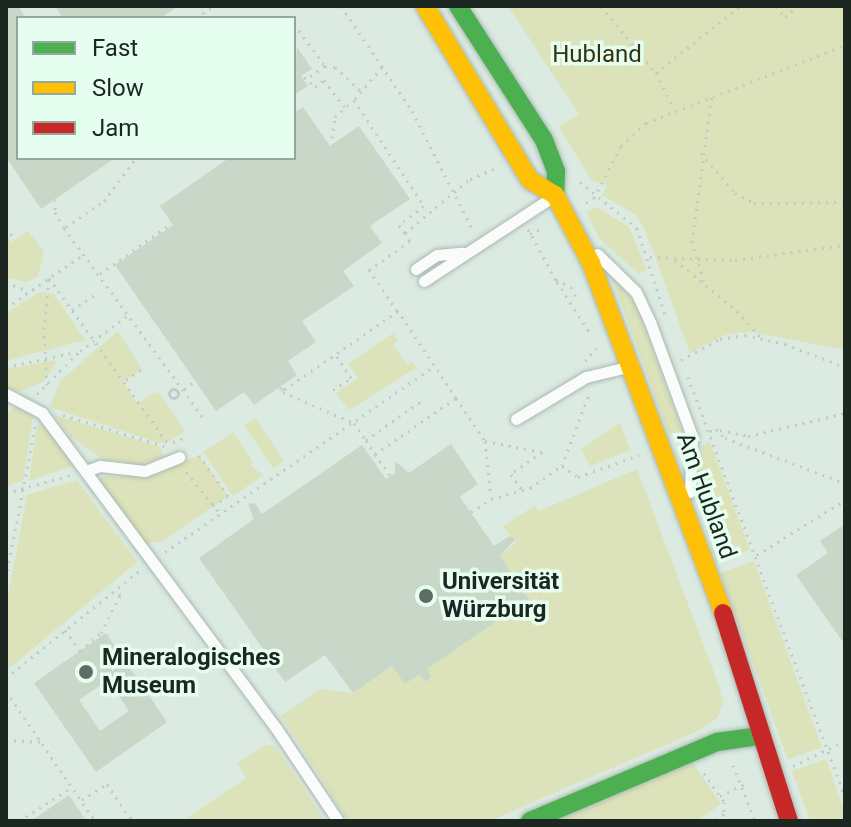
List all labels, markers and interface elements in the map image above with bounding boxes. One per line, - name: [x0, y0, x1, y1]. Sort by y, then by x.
- legend: [16, 16, 296, 160]
- text: Fast: [92, 34, 138, 62]
- park label: Hubland: [552, 41, 642, 69]
- text: Slow: [92, 74, 144, 102]
- text: Jam: [92, 114, 139, 142]
- street label: Am Hubland: [670, 429, 742, 563]
- place label: Universität Würzburg: [442, 568, 559, 624]
- marker: Universität Würzburg: [417, 587, 435, 605]
- place label: Mineralogisches Museum: [102, 644, 281, 700]
- marker: Mineralogisches Museum: [77, 663, 95, 681]

